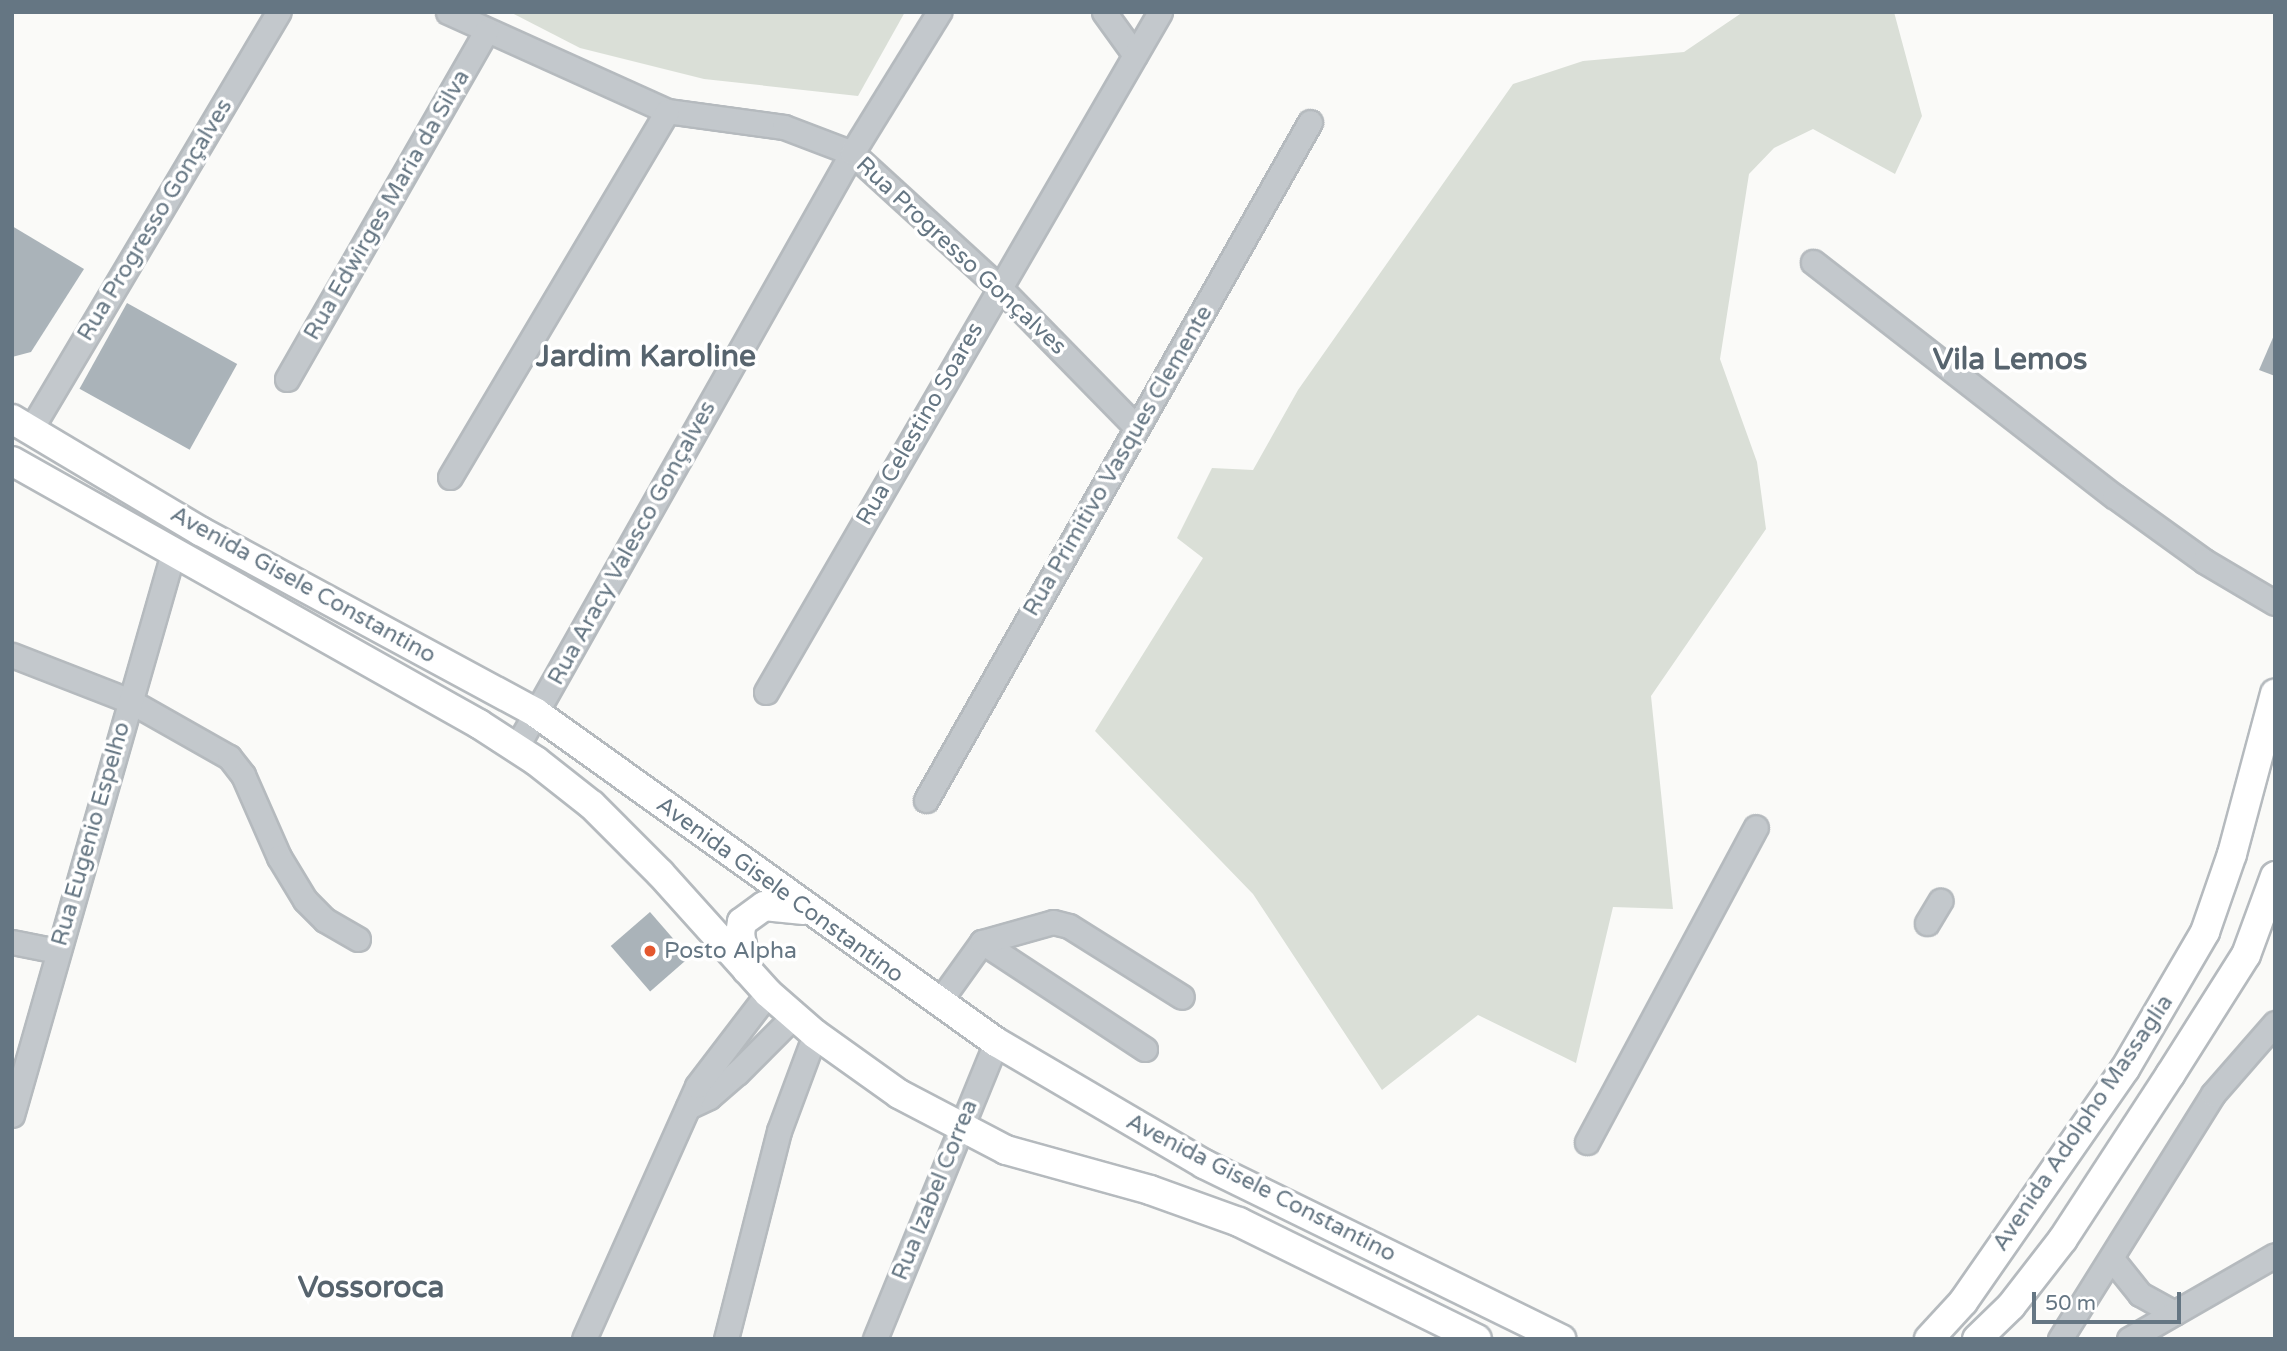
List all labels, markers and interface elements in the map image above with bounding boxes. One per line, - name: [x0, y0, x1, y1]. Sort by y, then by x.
- street label: Rua Edwirges Maria da Silva: [298, 65, 476, 345]
- street label: Rua Progresso Gonçalves: [72, 94, 238, 346]
- street label: Rua Progresso Gonçalves: [850, 151, 1072, 361]
- street label: Rua Primitivo Vasques Clemente: [1018, 301, 1218, 621]
- street label: Rua Celestino Soares: [851, 318, 989, 530]
- district label: Jardim Karoline: [536, 339, 756, 375]
- district label: Vila Lemos: [1933, 342, 2087, 378]
- street label: Rua Aracy Valesco Gonçalves: [542, 396, 722, 690]
- street label: Avenida Gisele Constantino: [166, 500, 440, 670]
- street label: Rua Eugenio Espelho: [46, 719, 136, 949]
- street label: Avenida Gisele Constantino: [651, 791, 909, 989]
- place label: Posto Alpha: [664, 937, 797, 965]
- marker: Posto Alpha: [642, 943, 658, 959]
- street label: Avenida Adolpho Massaglia: [1987, 990, 2179, 1256]
- street label: Rua Izabel Correa: [886, 1096, 984, 1284]
- street label: Avenida Gisele Constantino: [1122, 1108, 1400, 1268]
- district label: Vossoroca: [298, 1270, 444, 1306]
- scale bar: [2035, 1278, 2184, 1322]
- text: 50 m: [2045, 1291, 2096, 1316]

